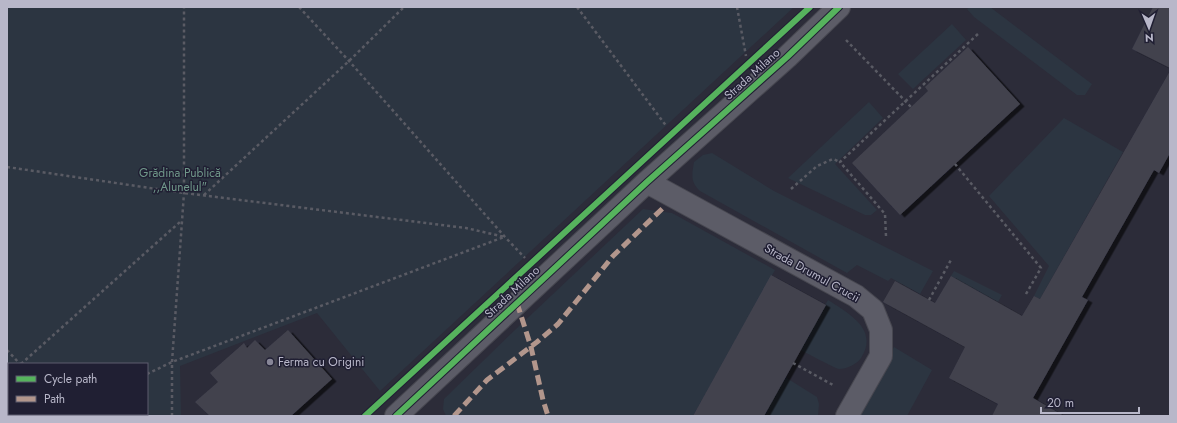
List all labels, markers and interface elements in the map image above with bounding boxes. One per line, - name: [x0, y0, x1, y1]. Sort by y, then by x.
- north arrow: [1129, 8, 1169, 48]
- text: N: [1145, 30, 1154, 46]
- street label: Strada Milano: [720, 44, 784, 104]
- park label: Grădina Publică ,,Alunelul": [139, 164, 221, 196]
- street label: Strada Drumul Crucii: [761, 239, 863, 307]
- street label: Strada Milano: [480, 261, 544, 322]
- place label: Ferma cu Origini: [278, 353, 364, 371]
- marker: Ferma cu Origini: [265, 357, 275, 367]
- legend: [8, 363, 148, 415]
- text: Cycle path: [44, 370, 97, 388]
- scale bar: [1041, 389, 1139, 415]
- text: Path: [44, 390, 65, 408]
- text: 20 m: [1047, 394, 1074, 412]

